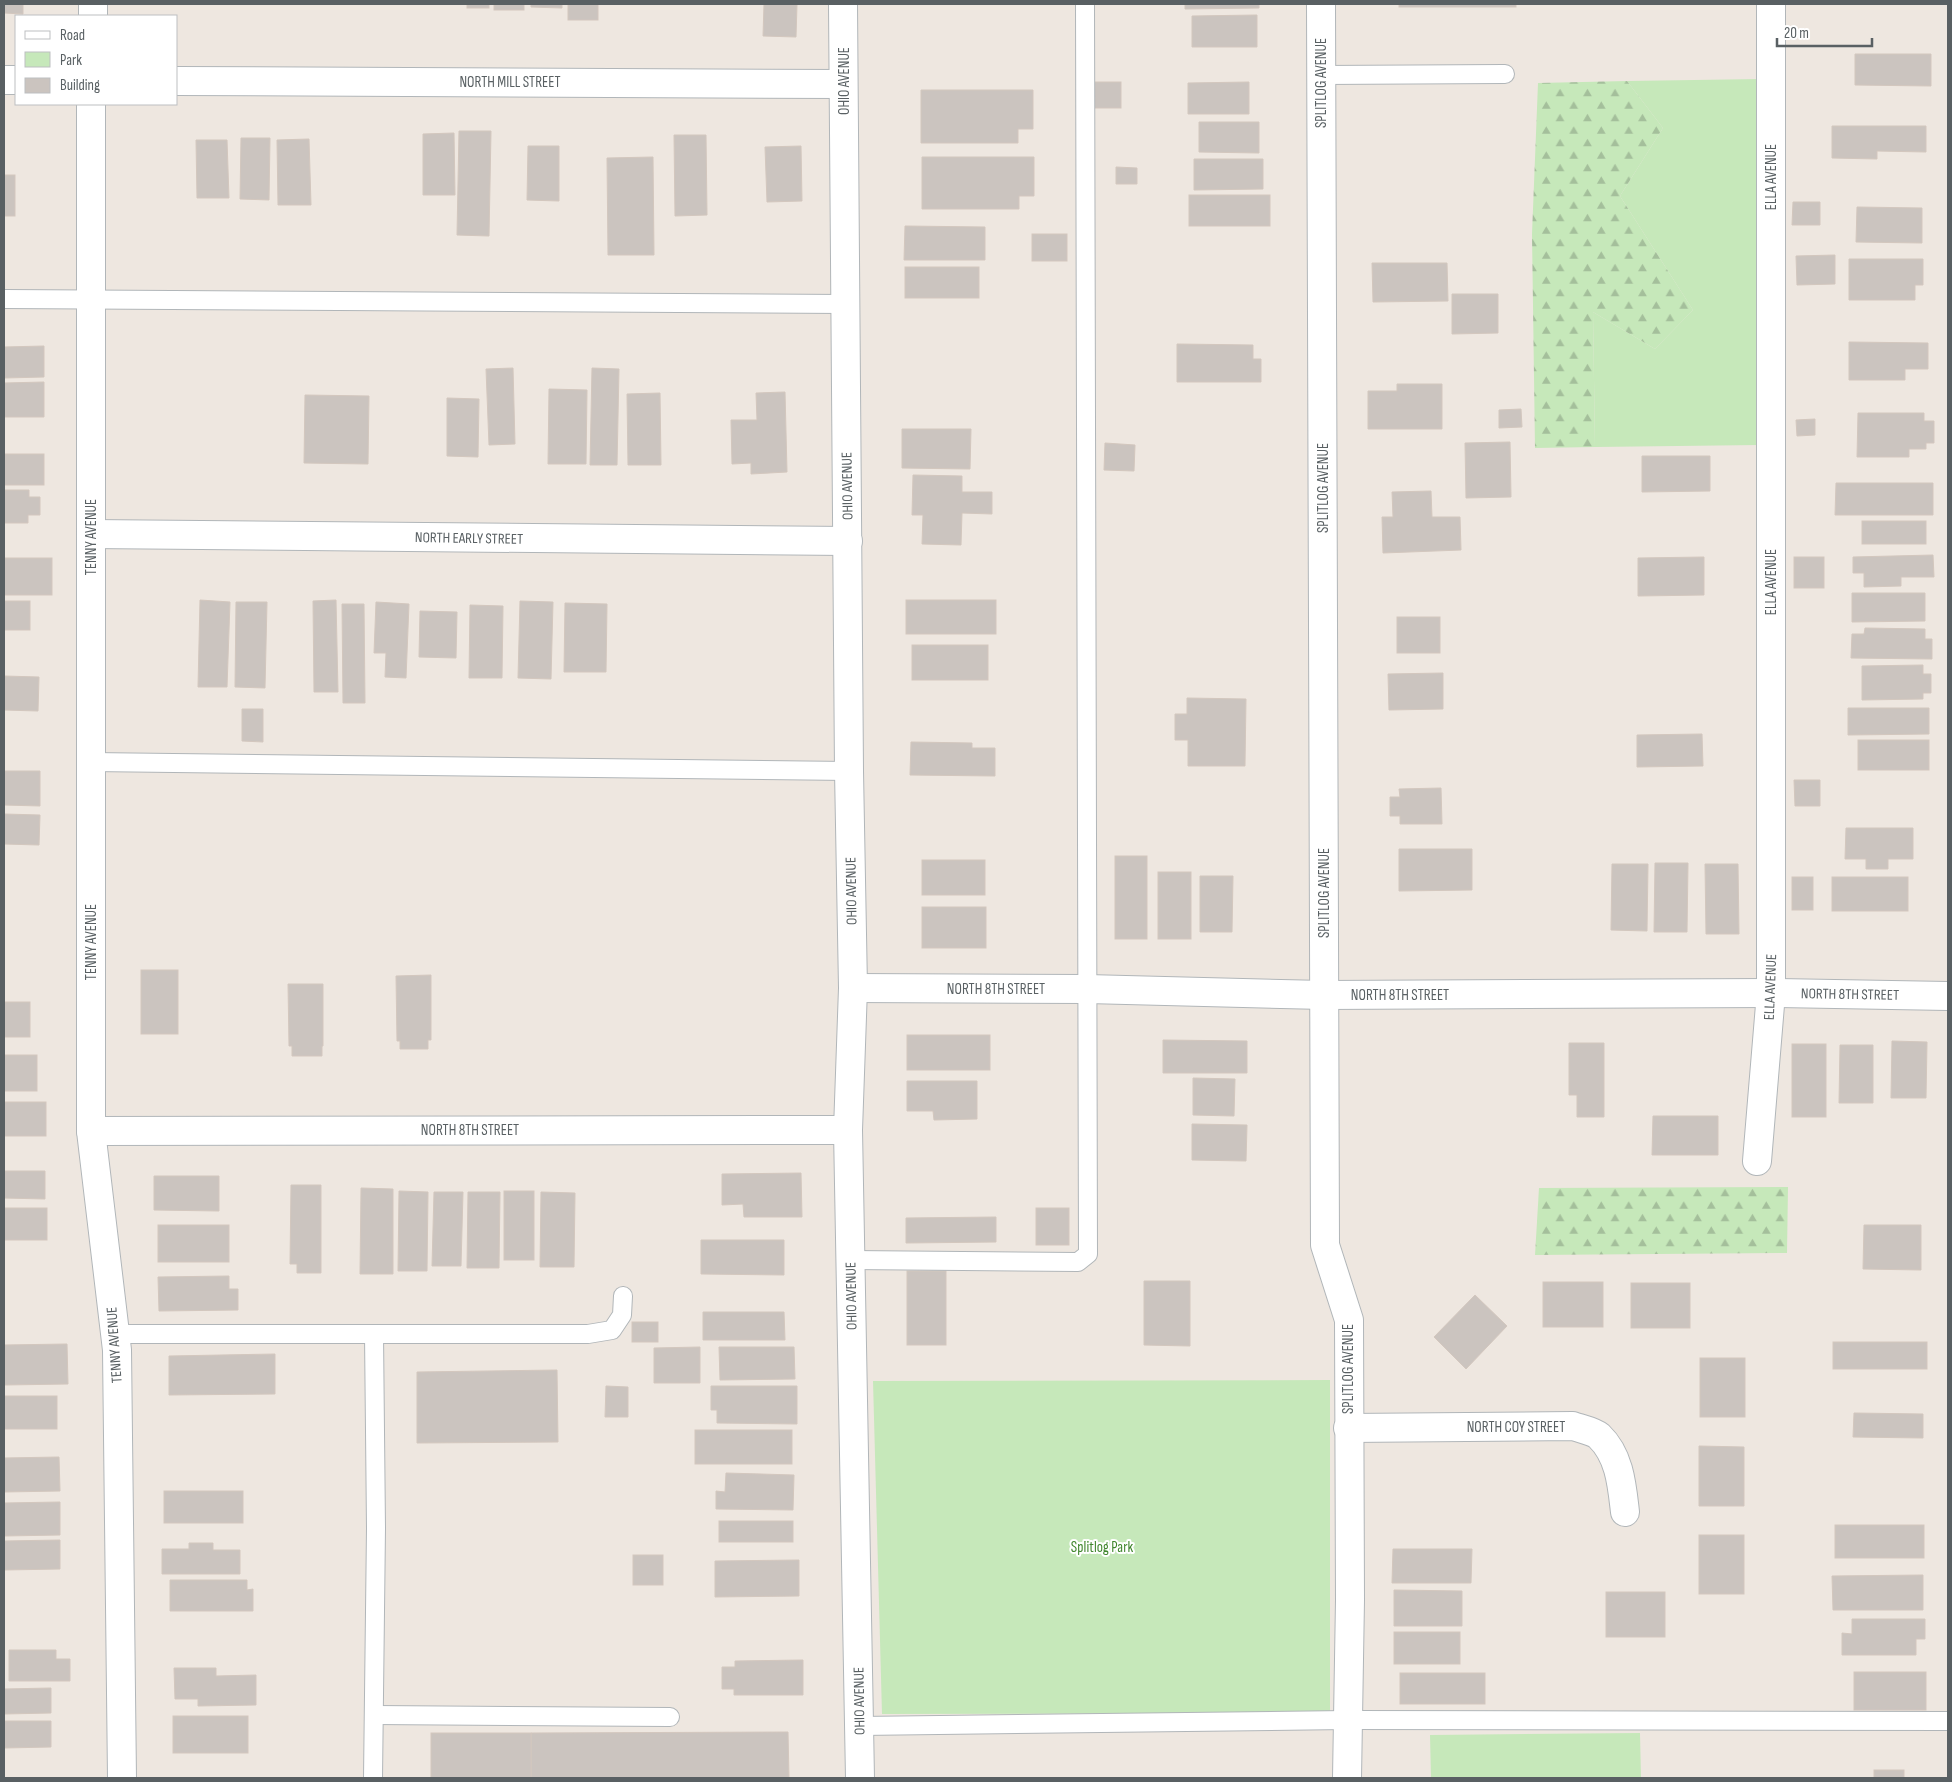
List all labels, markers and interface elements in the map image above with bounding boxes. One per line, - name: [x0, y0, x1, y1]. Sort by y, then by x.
- legend: [15, 15, 178, 105]
- scale bar: [1777, 15, 1872, 47]
- text: 20 m: [1784, 24, 1809, 43]
- text: Road: [60, 26, 85, 45]
- street label: SPLITLOG AVENUE: [1312, 38, 1331, 128]
- street label: OHIO AVENUE: [835, 47, 854, 115]
- text: Park: [60, 51, 82, 70]
- street label: NORTH MILL STREET: [459, 73, 561, 92]
- text: Building: [60, 76, 100, 95]
- street label: ELLA AVENUE: [1762, 144, 1781, 210]
- street label: SPLITLOG AVENUE: [1314, 443, 1333, 533]
- street label: OHIO AVENUE: [837, 452, 858, 520]
- street label: TENNY AVENUE: [82, 499, 101, 575]
- street label: NORTH EARLY STREET: [415, 528, 523, 549]
- street label: ELLA AVENUE: [1762, 549, 1781, 615]
- street label: SPLITLOG AVENUE: [1315, 848, 1334, 938]
- street label: OHIO AVENUE: [841, 857, 862, 925]
- street label: TENNY AVENUE: [82, 904, 101, 980]
- street label: ELLA AVENUE: [1760, 954, 1781, 1021]
- street label: NORTH 8TH STREET: [947, 980, 1045, 999]
- street label: NORTH 8TH STREET: [1801, 984, 1899, 1005]
- street label: NORTH 8TH STREET: [1351, 986, 1449, 1005]
- street label: NORTH 8TH STREET: [421, 1121, 519, 1140]
- street label: OHIO AVENUE: [841, 1262, 862, 1330]
- street label: TENNY AVENUE: [102, 1306, 127, 1384]
- street label: SPLITLOG AVENUE: [1339, 1324, 1358, 1414]
- street label: NORTH COY STREET: [1467, 1418, 1565, 1437]
- park label: Splitlog Park: [1071, 1538, 1133, 1557]
- street label: OHIO AVENUE: [849, 1667, 870, 1735]

